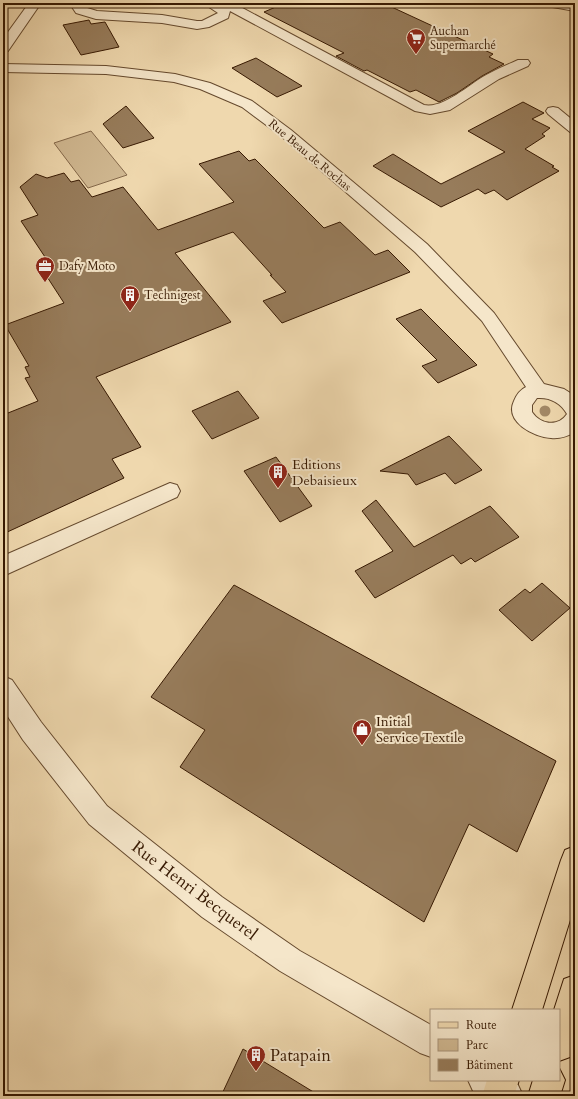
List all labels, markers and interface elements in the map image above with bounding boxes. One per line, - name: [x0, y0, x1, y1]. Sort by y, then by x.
- place label: Auchan Supermarché: [430, 23, 496, 53]
- supermarket icon: Auchan Supermarché: [405, 27, 427, 55]
- street label: Rue Beau de Rochas: [265, 116, 355, 194]
- office icon: Dafy Moto: [34, 255, 56, 283]
- place label: Dafy Moto: [59, 258, 116, 274]
- building icon: Technigest: [119, 284, 141, 312]
- place label: Technigest: [144, 287, 201, 303]
- place label: Editions Debaisieux: [292, 455, 357, 490]
- building icon: Editions Debaisieux: [267, 461, 289, 489]
- place label: Initial Service Textile: [376, 712, 464, 747]
- shop icon: Initial Service Textile: [351, 718, 373, 746]
- street label: Rue Henri Becquerel: [127, 835, 263, 946]
- legend: [430, 1009, 560, 1081]
- text: Route: [466, 1017, 497, 1033]
- text: Parc: [466, 1037, 489, 1053]
- building icon: Patapain: [245, 1044, 267, 1072]
- place label: Patapain: [270, 1044, 331, 1067]
- text: Bâtiment: [466, 1057, 513, 1073]

